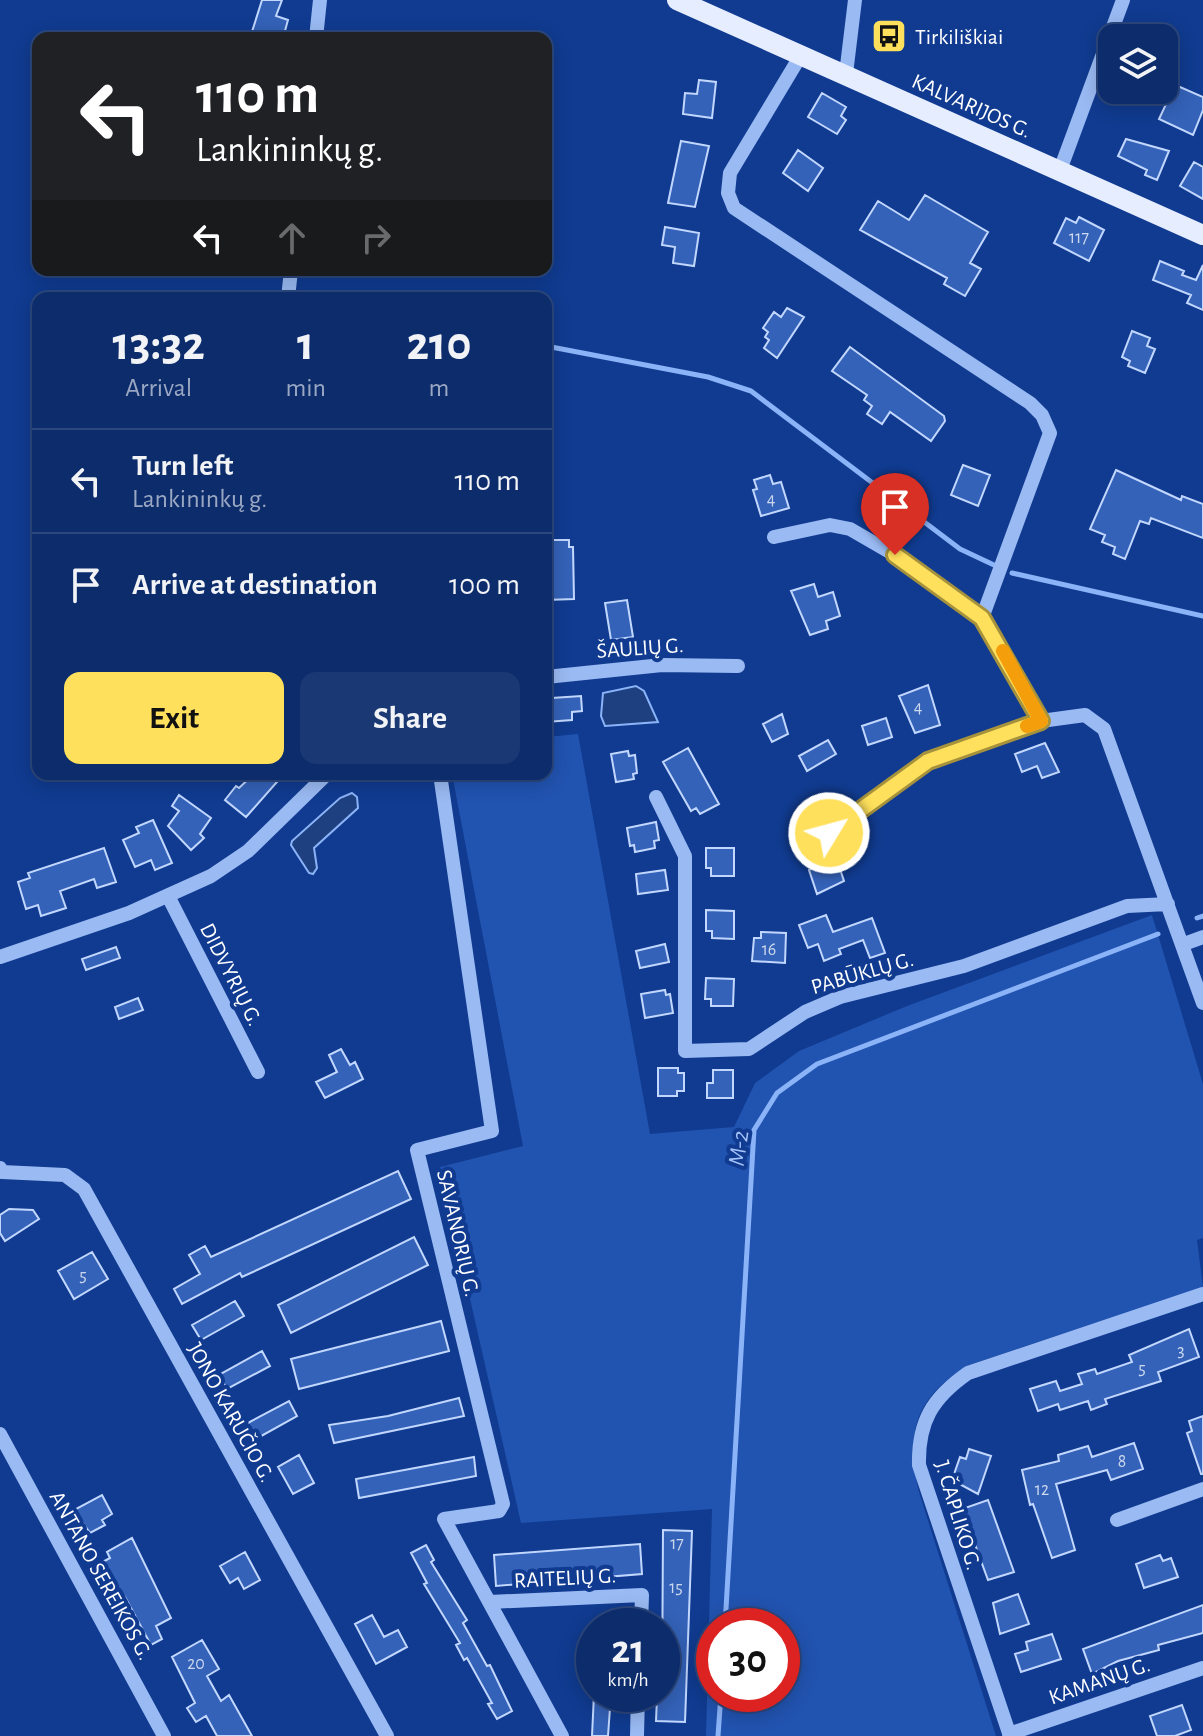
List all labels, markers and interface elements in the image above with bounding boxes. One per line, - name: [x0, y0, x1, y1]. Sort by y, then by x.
- bus stop icon: Tirkiliškiai: [870, 17, 908, 55]
- map controls: [1098, 24, 1178, 104]
- button: layers: [1098, 24, 1178, 104]
- place label: Tirkiliškiai: [915, 26, 1003, 48]
- icon: left: [64, 64, 168, 168]
- text: 110 m: [196, 67, 319, 123]
- street label: KALVARIJOS G.: [909, 70, 1035, 142]
- text: Lankininkų g.: [196, 132, 383, 168]
- icon: left: [186, 216, 230, 260]
- icon: ahead: [270, 216, 314, 260]
- icon: right: [354, 216, 398, 260]
- house number: 117: [1069, 229, 1089, 247]
- text: 13:32: [113, 321, 205, 369]
- text: 1: [297, 321, 314, 369]
- text: 210: [407, 321, 471, 369]
- text: Arrival: [125, 375, 192, 401]
- text: min: [285, 375, 326, 401]
- text: m: [429, 375, 449, 401]
- text: Turn left: [132, 451, 233, 481]
- icon: left: [64, 459, 108, 503]
- text: 110 m: [455, 466, 520, 496]
- pin: [861, 473, 929, 555]
- icon: arrive: [873, 485, 917, 529]
- text: Lankininkų g.: [132, 486, 267, 512]
- house number: 4: [767, 491, 776, 509]
- icon: arrive: [64, 563, 108, 607]
- text: Arrive at destination: [132, 570, 378, 600]
- text: 100 m: [449, 570, 520, 600]
- street label: ŠAULIŲ G.: [596, 633, 684, 662]
- button: Exit: [64, 672, 284, 764]
- button: Share: [300, 672, 520, 764]
- house number: 4: [914, 699, 923, 717]
- position arrow: [787, 791, 871, 875]
- street label: DIDVYRIŲ G.: [196, 920, 266, 1029]
- house number: 16: [762, 941, 776, 959]
- street label: PABŪKLŲ G.: [809, 948, 916, 998]
- water label: M-2: [725, 1129, 753, 1167]
- street label: SAVANORIŲ G.: [433, 1168, 483, 1299]
- house number: 5: [79, 1267, 87, 1285]
- street label: JONO KARUČIO G.: [184, 1339, 279, 1486]
- house number: 3: [1177, 1342, 1185, 1360]
- house number: 5: [1138, 1360, 1146, 1378]
- house number: 8: [1118, 1453, 1126, 1471]
- street label: J. ČAPLIKO G.: [931, 1458, 986, 1572]
- house number: 12: [1035, 1481, 1049, 1499]
- street label: ANTANO SEREIKOS G.: [46, 1487, 157, 1664]
- house number: 17: [670, 1535, 684, 1553]
- street label: RAITELIŲ G.: [513, 1564, 617, 1592]
- house number: 15: [669, 1579, 683, 1597]
- speed limit sign: 30: [696, 1608, 800, 1712]
- text: 21: [611, 1630, 645, 1670]
- street label: KAMANŲ G.: [1046, 1653, 1153, 1709]
- house number: 20: [187, 1655, 205, 1673]
- text: km/h: [607, 1670, 649, 1690]

